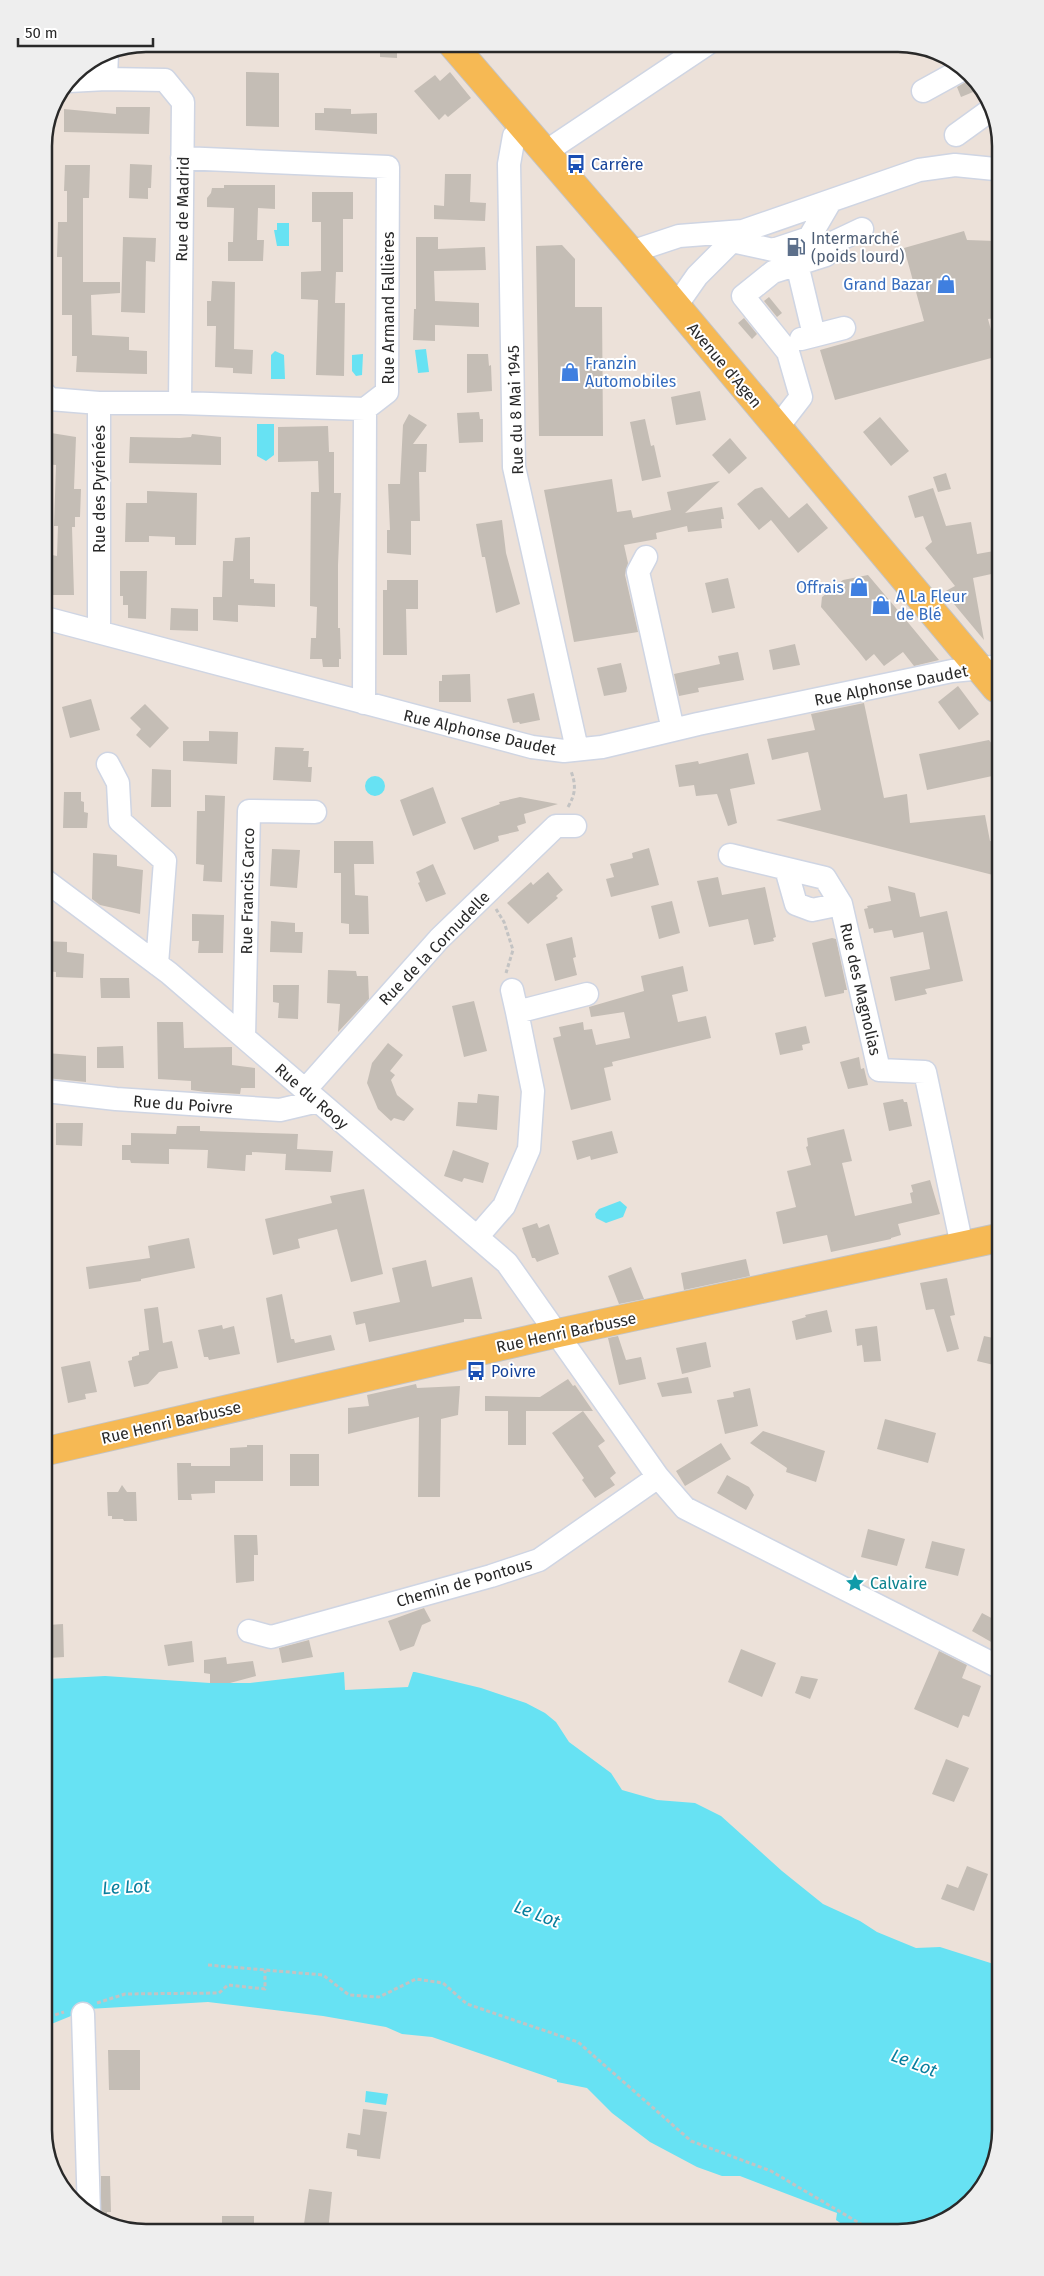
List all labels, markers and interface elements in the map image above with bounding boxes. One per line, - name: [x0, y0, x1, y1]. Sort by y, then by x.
- scale bar: [18, 15, 152, 47]
- text: 50 m: [25, 24, 58, 42]
- bus stop icon: Carrère: [565, 153, 587, 175]
- place label: Carrère: [591, 155, 644, 174]
- street label: Rue de Madrid: [172, 156, 193, 262]
- place label: Intermarché (poids lourd): [811, 229, 905, 266]
- street label: Rue Armand Fallières: [379, 232, 398, 384]
- fuel station icon: Intermarché (poids lourd): [785, 236, 807, 258]
- shop icon: Grand Bazar: [935, 273, 957, 295]
- place label: Grand Bazar: [843, 275, 932, 294]
- street label: Avenue d'Agen: [684, 319, 766, 412]
- street label: Rue du 8 Mai 1945: [504, 345, 527, 475]
- place label: Franzin Automobiles: [585, 354, 676, 391]
- shop icon: Franzin Automobiles: [559, 361, 581, 383]
- street label: Rue des Pyrénées: [90, 425, 109, 553]
- shop icon: Offrais: [848, 576, 870, 598]
- place label: Offrais: [796, 578, 844, 597]
- place label: A La Fleur de Blé: [896, 587, 967, 624]
- shop icon: A La Fleur de Blé: [870, 594, 892, 616]
- street label: Rue Alphonse Daudet: [813, 661, 970, 710]
- street label: Rue Alphonse Daudet: [402, 706, 558, 759]
- street label: Rue Francis Carco: [237, 828, 258, 955]
- street label: Rue de la Cornudelle: [375, 887, 494, 1009]
- street label: Rue des Magnolias: [836, 921, 885, 1057]
- street label: Rue du Rooy: [271, 1059, 352, 1133]
- street label: Rue du Poivre: [132, 1092, 234, 1117]
- street label: Rue Henri Barbusse: [494, 1308, 638, 1357]
- bus stop icon: Poivre: [465, 1360, 487, 1382]
- place label: Poivre: [491, 1362, 536, 1381]
- street label: Rue Henri Barbusse: [99, 1397, 243, 1448]
- street label: Chemin de Pontous: [394, 1554, 534, 1611]
- place icon: Calvaire: [844, 1572, 866, 1594]
- place label: Calvaire: [870, 1574, 927, 1593]
- water label: Le Lot: [102, 1875, 151, 1899]
- water label: Le Lot: [511, 1895, 564, 1933]
- water label: Le Lot: [888, 2044, 941, 2082]

